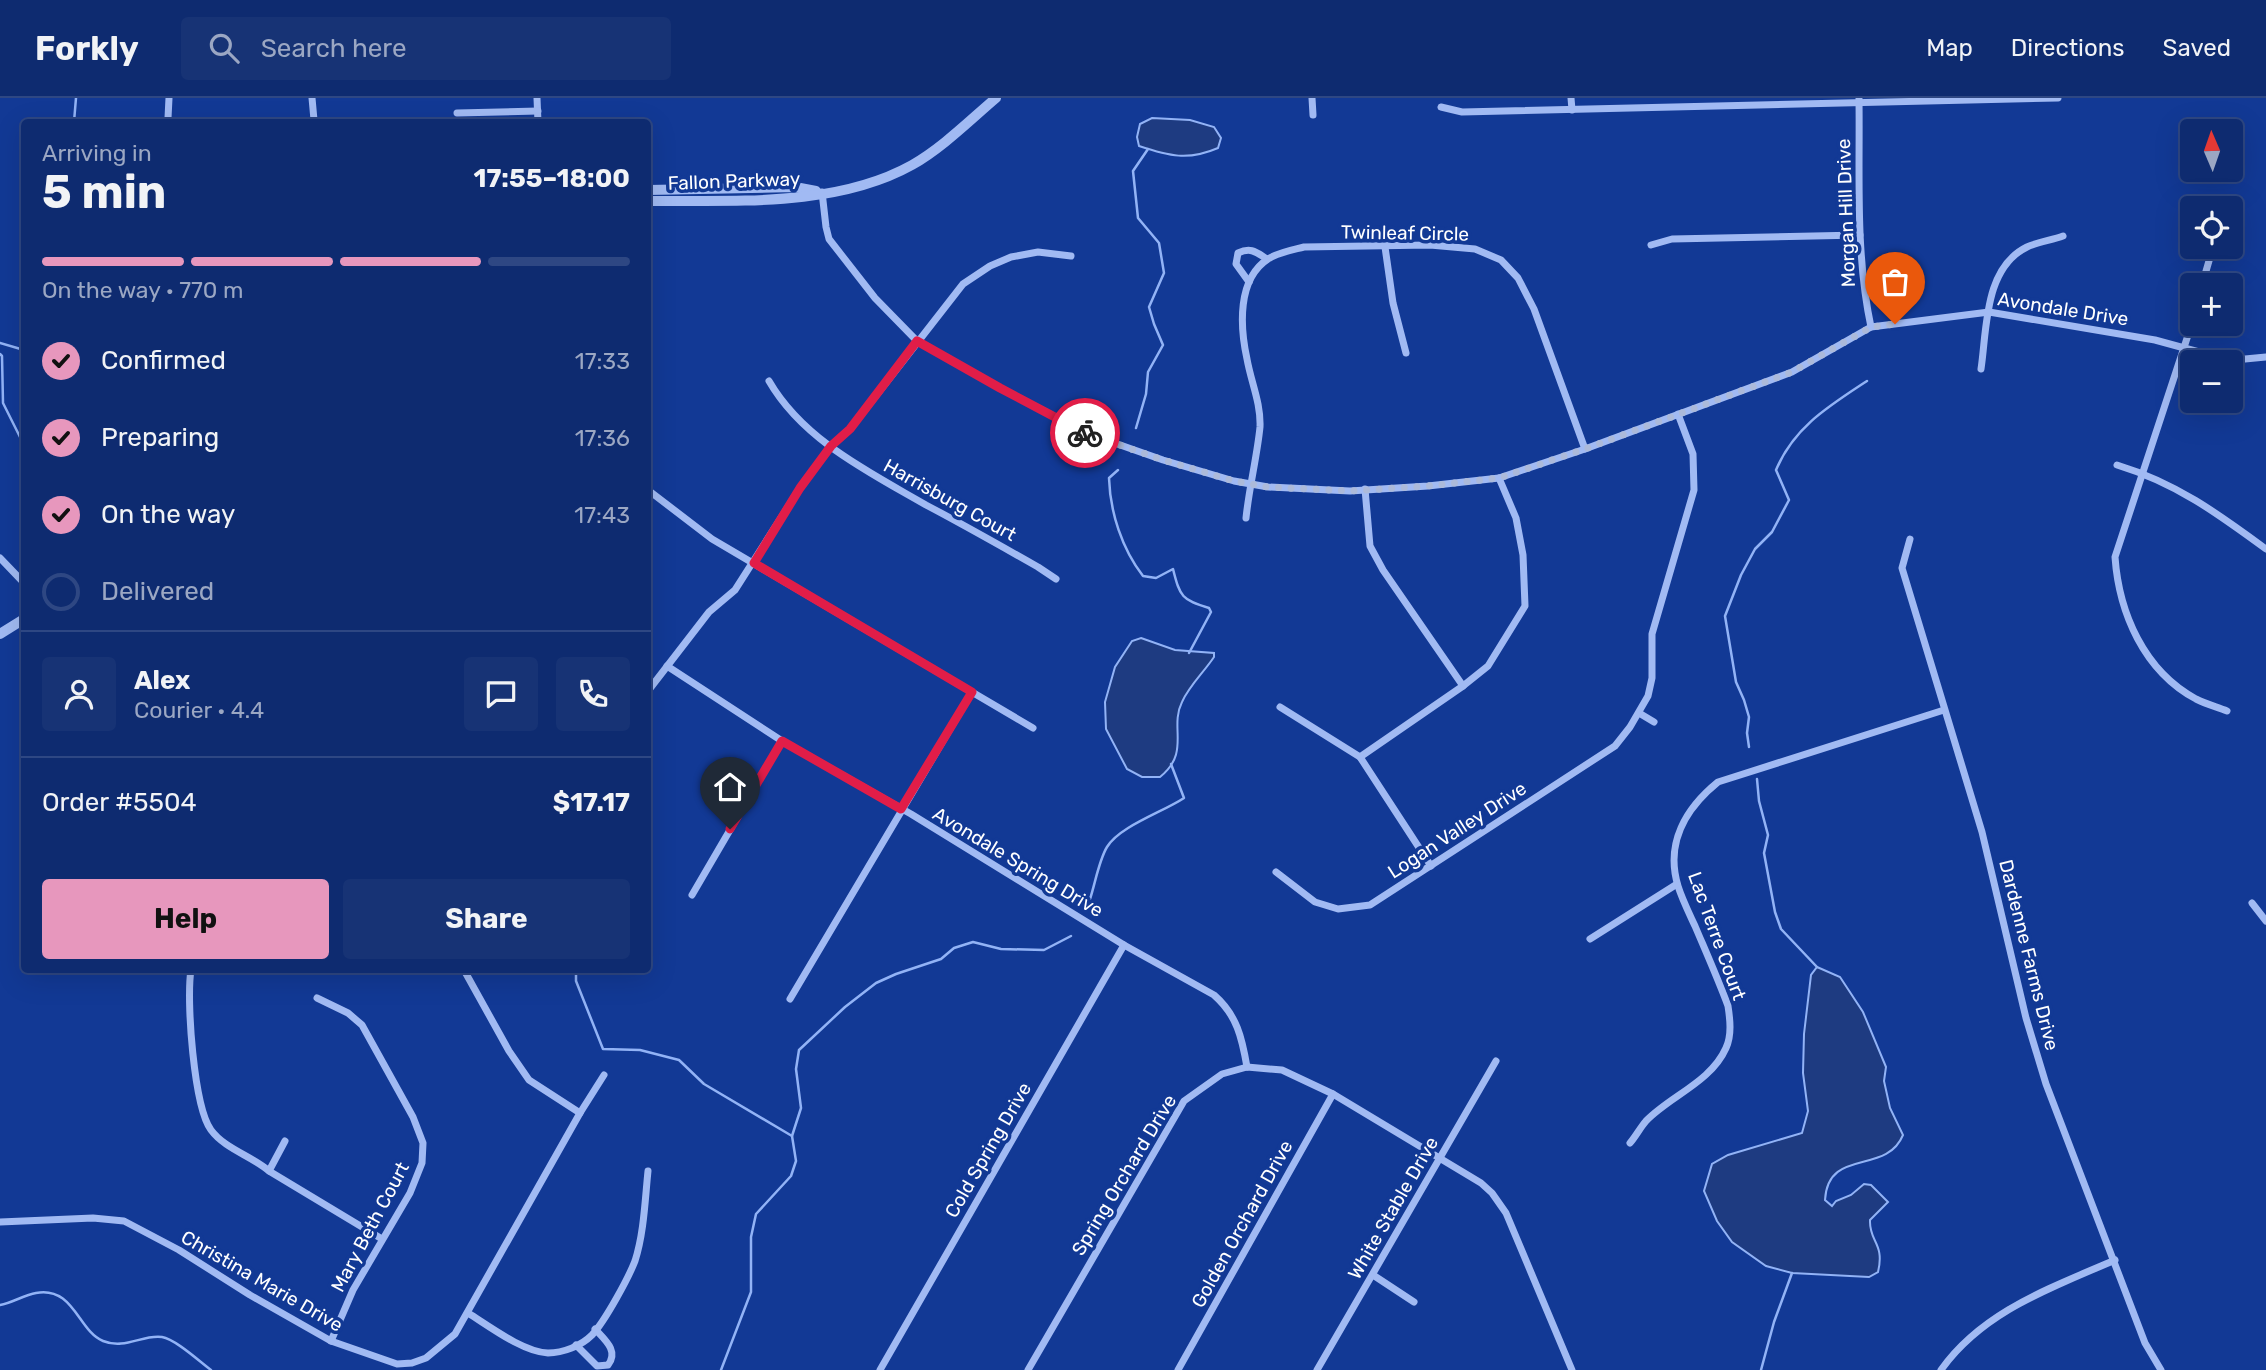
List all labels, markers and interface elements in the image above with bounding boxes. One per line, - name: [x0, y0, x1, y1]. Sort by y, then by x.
- search box: [181, 17, 671, 80]
- text: Forkly: [35, 29, 139, 68]
- icon: search: [205, 29, 243, 67]
- text: Search here: [261, 33, 407, 64]
- text: Map: [1926, 34, 1973, 62]
- text: Directions: [2011, 34, 2124, 62]
- text: Saved: [2162, 34, 2231, 62]
- north arrow: [2180, 119, 2244, 182]
- map controls: [2180, 119, 2243, 413]
- street label: Morgan Hill Drive: [1832, 138, 1860, 288]
- text: Arriving in: [42, 139, 152, 167]
- text: 17:55–18:00: [473, 163, 630, 194]
- text: 5 min: [42, 165, 166, 220]
- street label: Fallon Parkway: [667, 167, 801, 195]
- button: locate: [2180, 196, 2243, 259]
- street label: Twinleaf Circle: [1341, 220, 1469, 246]
- pin: [1865, 252, 1925, 324]
- icon: bag: [1876, 263, 1914, 301]
- button: +: [2180, 273, 2243, 336]
- text: On the way · 770 m: [42, 276, 243, 304]
- street label: Avondale Drive: [1996, 287, 2130, 331]
- icon: check: [42, 342, 80, 380]
- text: Confirmed: [101, 345, 226, 376]
- text: 17:33: [575, 347, 630, 375]
- button: −: [2180, 350, 2243, 413]
- courier: [1050, 398, 1120, 468]
- icon: bike: [1066, 414, 1104, 452]
- icon: check: [42, 419, 80, 457]
- text: Preparing: [101, 422, 219, 453]
- text: 17:36: [575, 424, 630, 452]
- street label: Harrisburg Court: [880, 454, 1021, 546]
- icon: check: [42, 496, 80, 534]
- text: On the way: [101, 499, 235, 530]
- text: 17:43: [574, 501, 630, 529]
- text: Delivered: [101, 576, 214, 607]
- button: person: [42, 657, 116, 731]
- button: chat: [464, 657, 538, 731]
- button: phone: [556, 657, 630, 731]
- text: Alex: [134, 665, 190, 696]
- text: Courier · 4.4: [134, 696, 264, 724]
- pin: [700, 757, 760, 829]
- icon: home: [711, 768, 749, 806]
- street label: Logan Valley Drive: [1383, 777, 1531, 883]
- text: Order #5504: [42, 787, 197, 818]
- text: $17.17: [553, 787, 630, 818]
- street label: Avondale Spring Drive: [929, 802, 1107, 922]
- street label: Dardenne Farms Drive: [1994, 857, 2064, 1053]
- street label: Lac Terre Court: [1683, 869, 1751, 1004]
- button: Help: [42, 879, 329, 959]
- button: Share: [343, 879, 630, 959]
- street label: Cold Spring Drive: [940, 1078, 1036, 1222]
- street label: Spring Orchard Drive: [1067, 1090, 1181, 1260]
- street label: White Stable Drive: [1343, 1133, 1443, 1283]
- street label: Golden Orchard Drive: [1186, 1136, 1298, 1312]
- street label: Mary Beth Court: [326, 1158, 414, 1296]
- street label: Christina Marie Drive: [177, 1225, 347, 1337]

